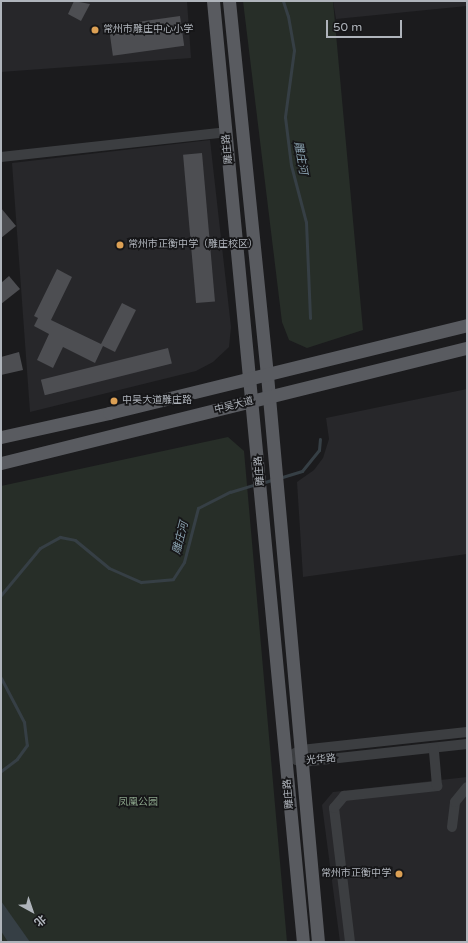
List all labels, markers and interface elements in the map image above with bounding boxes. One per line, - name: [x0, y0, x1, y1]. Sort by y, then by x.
- scale bar: [328, 12, 404, 38]
- text: 50 m: [333, 20, 362, 34]
- place label: 常州市雕庄中心小学: [103, 24, 193, 36]
- marker: 常州市雕庄中心小学: [90, 25, 100, 35]
- street label: 雕庄路: [220, 133, 236, 165]
- water label: 雕庄河: [291, 141, 309, 175]
- place label: 常州市正衡中学（雕庄校区）: [128, 239, 258, 251]
- marker: 常州市正衡中学（雕庄校区）: [115, 240, 125, 250]
- place label: 中吴大道雕庄路: [122, 395, 192, 407]
- street label: 中吴大道: [213, 395, 255, 417]
- marker: 中吴大道雕庄路: [109, 396, 119, 406]
- street label: 雕庄路: [253, 456, 267, 486]
- water label: 雕庄河: [171, 520, 191, 556]
- street label: 光华路: [306, 753, 336, 767]
- street label: 雕庄路: [282, 779, 296, 809]
- park label: 凤凰公园: [118, 797, 158, 809]
- place label: 常州市正衡中学: [321, 868, 391, 880]
- marker: 常州市正衡中学: [394, 869, 404, 879]
- north arrow: [12, 891, 52, 931]
- text: 北: [32, 912, 48, 929]

